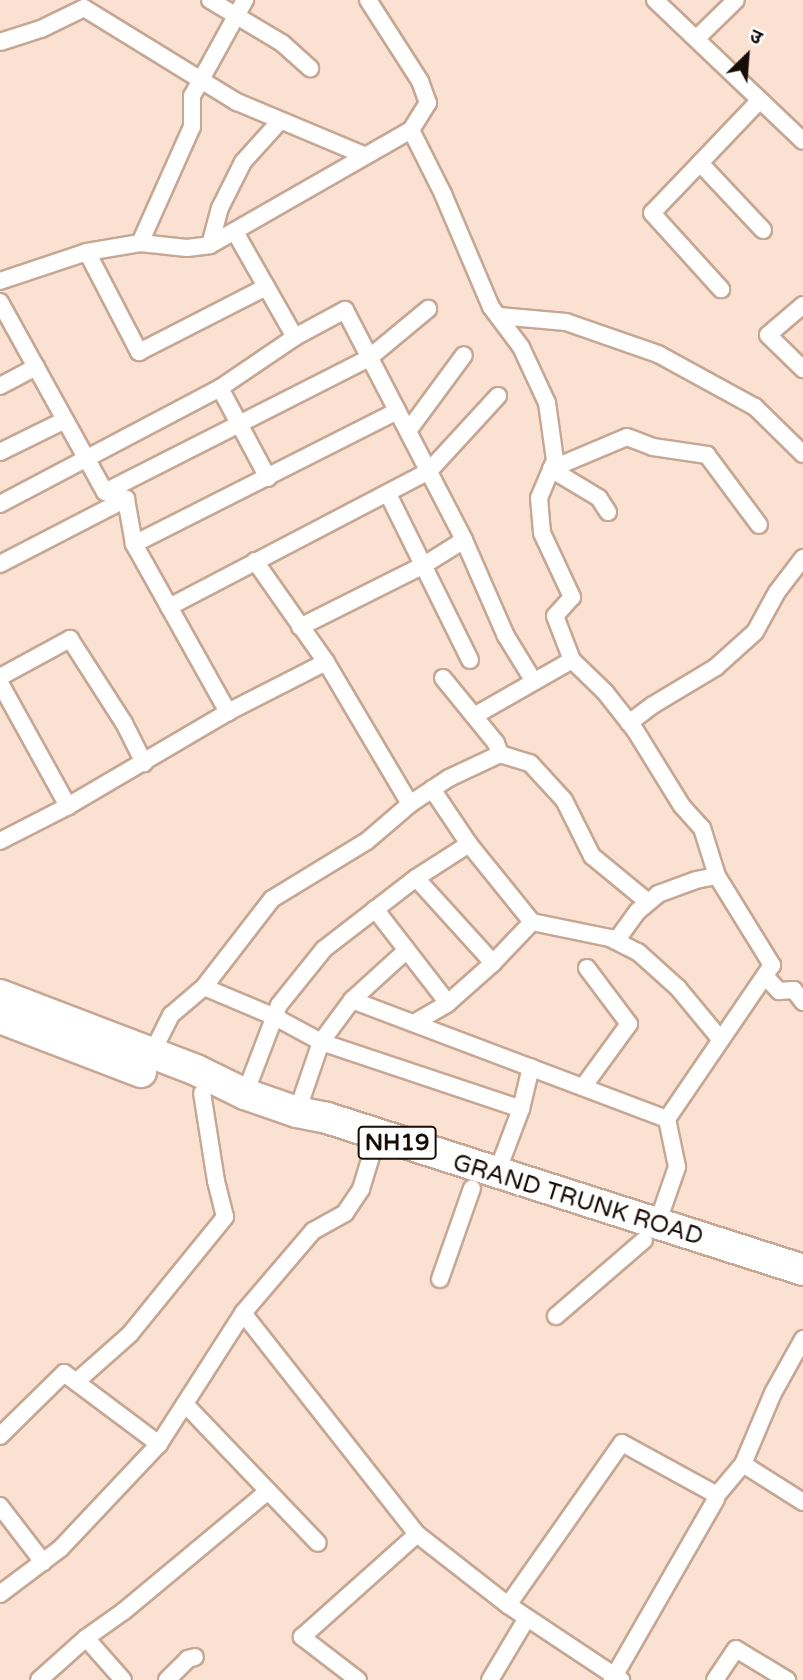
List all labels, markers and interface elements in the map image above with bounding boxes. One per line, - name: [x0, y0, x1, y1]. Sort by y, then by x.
- north arrow: [712, 21, 782, 91]
- text: उ: [746, 25, 766, 49]
- road number: NH19: [357, 1124, 437, 1162]
- street label: GRAND TRUNK ROAD: [449, 1148, 707, 1252]

